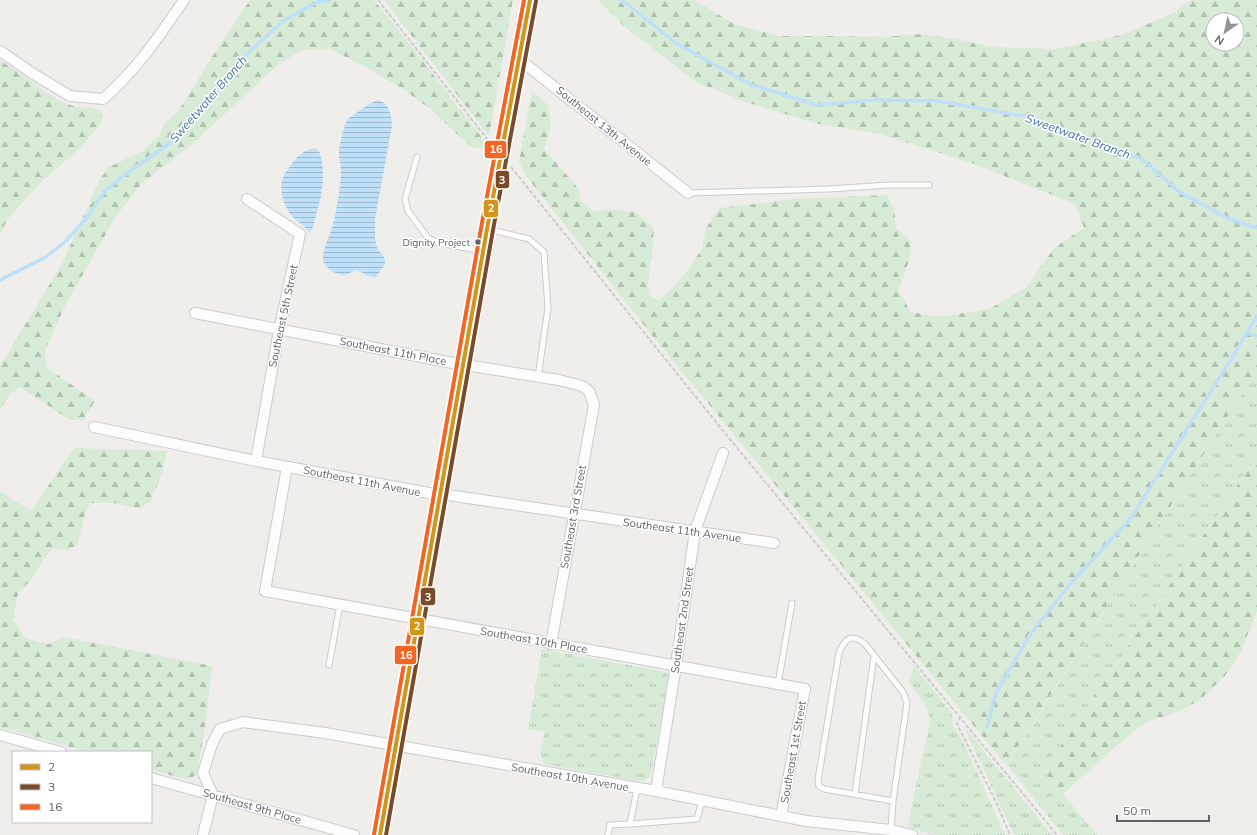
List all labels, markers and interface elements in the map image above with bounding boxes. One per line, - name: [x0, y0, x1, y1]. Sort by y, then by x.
- north arrow: [1205, 12, 1245, 52]
- text: N: [1212, 32, 1227, 48]
- water label: Sweetwater Branch: [166, 52, 250, 146]
- street label: Southeast 13th Avenue: [553, 83, 655, 169]
- water label: Sweetwater Branch: [1024, 110, 1132, 162]
- line badge: 16: [484, 140, 507, 159]
- text: 16: [489, 142, 503, 156]
- line badge: 3: [495, 170, 510, 189]
- text: 3: [499, 173, 506, 187]
- line badge: 2: [483, 199, 499, 218]
- text: 2: [488, 201, 495, 215]
- place label: Dignity Project: [402, 236, 470, 249]
- marker: Dignity Project: [473, 237, 483, 247]
- street label: Southeast 5th Street: [265, 263, 301, 369]
- street label: Southeast 11th Place: [338, 334, 448, 368]
- street label: Southeast 11th Avenue: [302, 463, 422, 499]
- street label: Southeast 3rd Street: [557, 464, 589, 570]
- street label: Southeast 11th Avenue: [622, 515, 742, 545]
- street label: Southeast 2nd Street: [668, 566, 696, 674]
- line badge: 3: [420, 587, 436, 606]
- text: 3: [425, 590, 432, 604]
- line badge: 2: [409, 617, 425, 636]
- text: 2: [414, 619, 421, 633]
- street label: Southeast 10th Place: [479, 624, 589, 656]
- line badge: 16: [394, 645, 417, 665]
- text: 16: [399, 648, 413, 662]
- street label: Southeast 1st Street: [777, 700, 809, 804]
- legend: [12, 751, 152, 823]
- text: 2: [48, 759, 55, 774]
- street label: Southeast 10th Avenue: [510, 760, 630, 794]
- text: 3: [48, 779, 55, 794]
- street label: Southeast 9th Place: [201, 785, 303, 827]
- scale bar: [1117, 797, 1209, 823]
- text: 16: [48, 799, 62, 814]
- text: 50 m: [1123, 803, 1151, 818]

